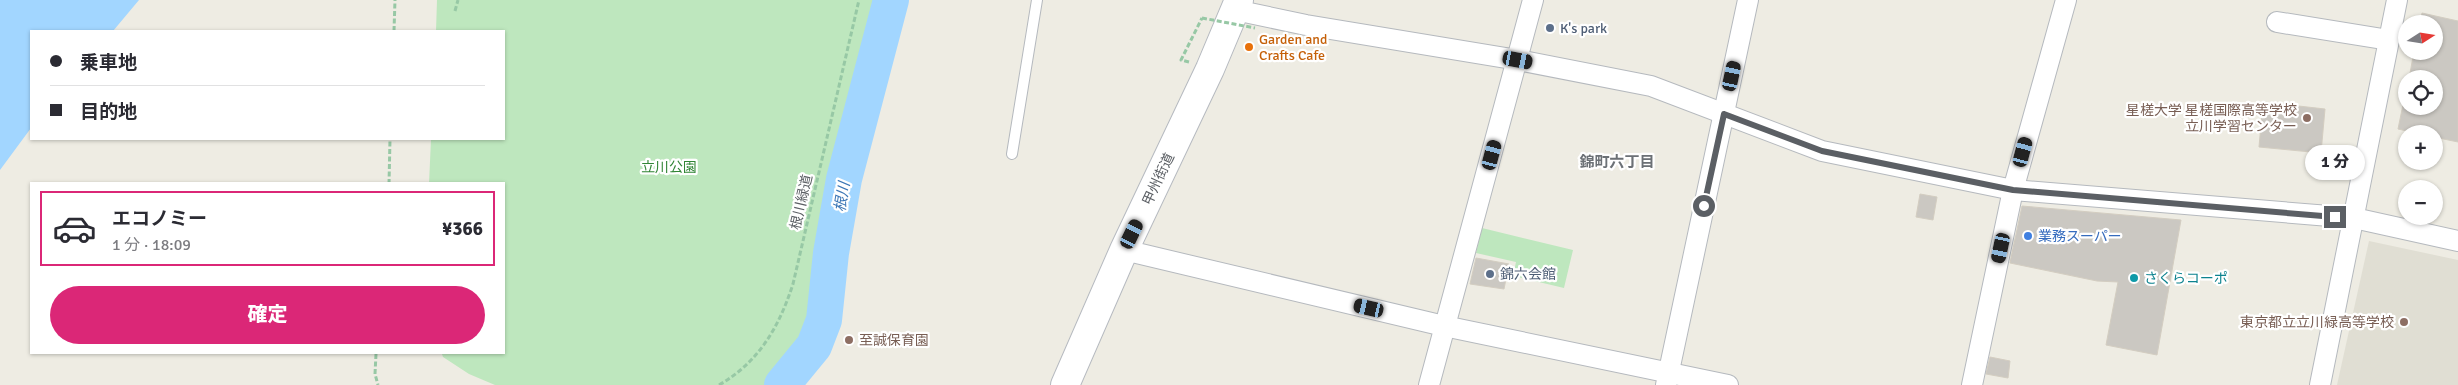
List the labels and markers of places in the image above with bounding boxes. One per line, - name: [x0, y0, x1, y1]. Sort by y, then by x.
- place label: K's park: [1560, 20, 1607, 37]
- marker: K's park: [1544, 22, 1556, 34]
- place label: Garden and Crafts Cafe: [1259, 31, 1327, 64]
- marker: Garden and Crafts Cafe: [1243, 41, 1255, 53]
- place label: 星槎大学 星槎国際高等学校 立川学習センター: [2126, 102, 2297, 135]
- marker: 星槎大学 星槎国際高等学校 立川学習センター: [2301, 112, 2313, 124]
- place label: 業務スーパー: [2038, 228, 2122, 245]
- marker: 業務スーパー: [2022, 230, 2034, 242]
- place label: 錦六会館: [1500, 266, 1556, 283]
- marker: 錦六会館: [1484, 268, 1496, 280]
- place label: さくらコーポ: [2144, 270, 2228, 287]
- marker: さくらコーポ: [2128, 272, 2140, 284]
- place label: 東京都立立川緑高等学校: [2240, 314, 2394, 331]
- marker: 東京都立立川緑高等学校: [2398, 316, 2410, 328]
- place label: 至誠保育園: [859, 332, 929, 349]
- marker: 至誠保育園: [843, 334, 855, 346]

